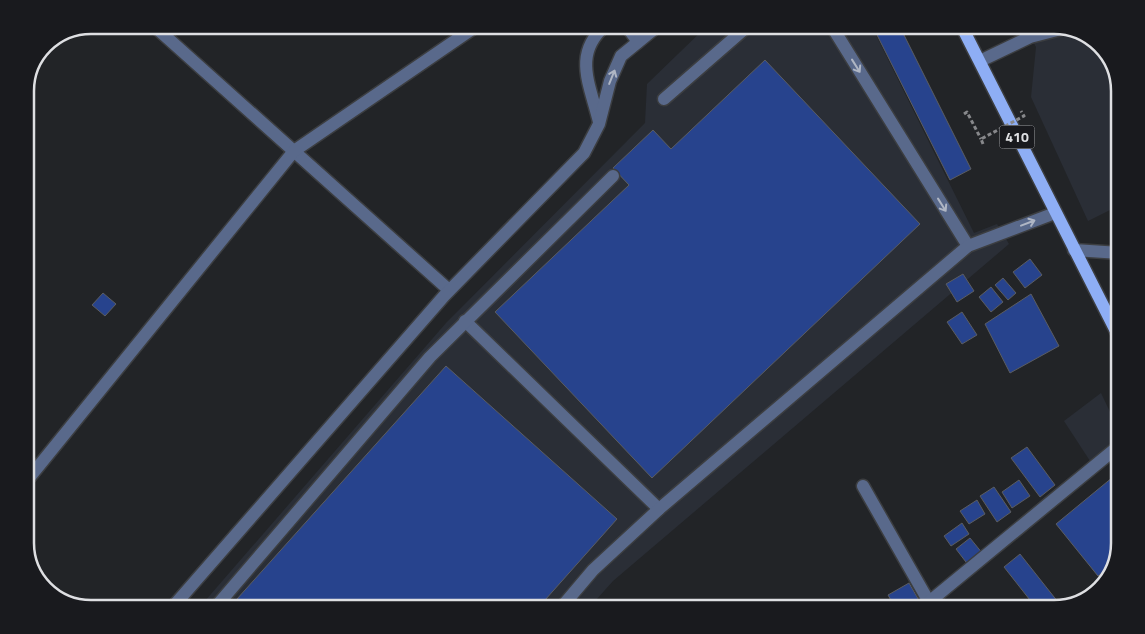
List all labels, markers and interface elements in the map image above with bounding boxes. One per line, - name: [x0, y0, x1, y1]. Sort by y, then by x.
- one-way arrow: [852, 59, 862, 73]
- one-way arrow: [608, 70, 617, 85]
- road number: 410: [1000, 125, 1034, 148]
- one-way arrow: [937, 197, 947, 211]
- one-way arrow: [1020, 218, 1036, 227]

